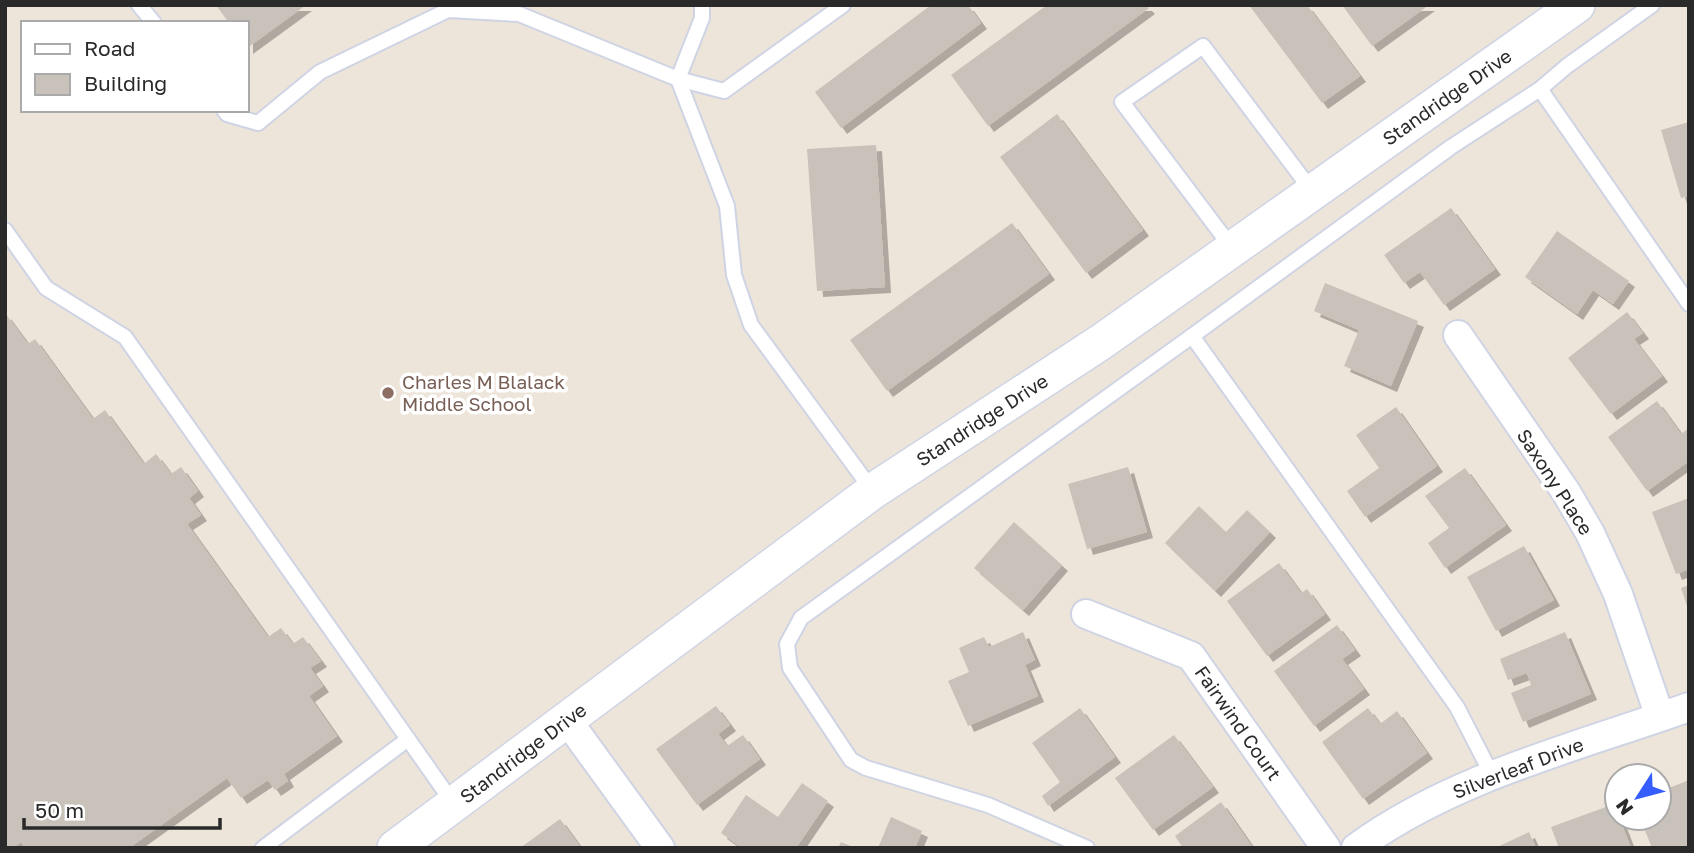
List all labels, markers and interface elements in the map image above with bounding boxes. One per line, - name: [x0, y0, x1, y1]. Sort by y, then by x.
- legend: [21, 21, 248, 112]
- text: Road: [84, 35, 135, 61]
- street label: Standridge Drive: [1378, 44, 1516, 150]
- text: Building: [84, 70, 167, 96]
- street label: Standridge Drive: [912, 368, 1052, 471]
- place label: Charles M Blalack Middle School: [402, 370, 565, 415]
- marker: Charles M Blalack Middle School: [380, 385, 396, 401]
- street label: Saxony Place: [1513, 424, 1598, 539]
- street label: Fairwind Court: [1190, 661, 1286, 784]
- street label: Standridge Drive: [455, 698, 590, 808]
- street label: Silverleaf Drive: [1449, 732, 1586, 803]
- north arrow: [1603, 762, 1673, 832]
- scale bar: [24, 786, 220, 830]
- text: N: [1610, 795, 1637, 820]
- text: 50 m: [35, 797, 84, 823]

